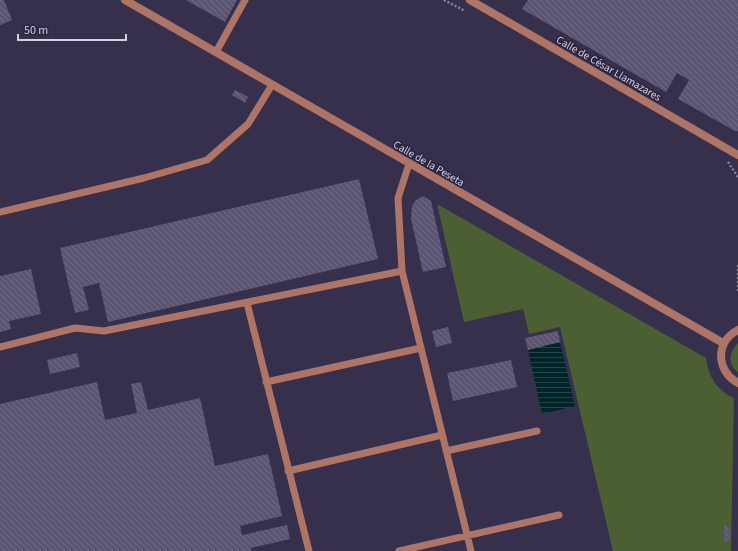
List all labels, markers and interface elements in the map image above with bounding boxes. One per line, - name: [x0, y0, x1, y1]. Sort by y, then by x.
- scale bar: [18, 16, 126, 42]
- text: 50 m: [24, 22, 48, 39]
- street label: Calle de César Llamazares: [554, 32, 664, 105]
- street label: Calle de la Peseta: [390, 137, 467, 190]

